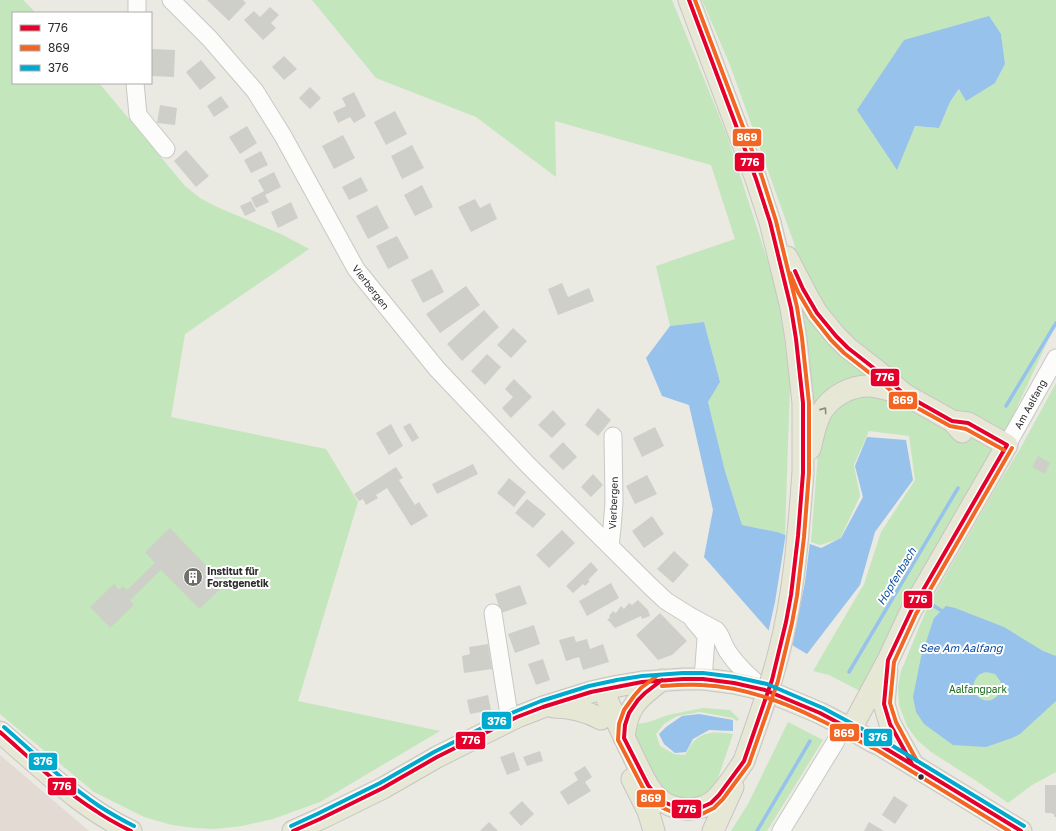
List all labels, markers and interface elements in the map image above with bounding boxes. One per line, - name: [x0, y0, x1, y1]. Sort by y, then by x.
- legend: [12, 12, 152, 84]
- text: 776: [48, 20, 68, 35]
- text: 869: [48, 40, 70, 55]
- text: 376: [48, 60, 69, 75]
- line badge: 869: [732, 128, 762, 147]
- text: 869: [736, 130, 758, 143]
- line badge: 776: [734, 152, 765, 172]
- text: 776: [741, 155, 759, 168]
- street label: Vierbergen: [350, 262, 392, 312]
- line badge: 776: [870, 368, 900, 387]
- text: 776: [876, 370, 894, 383]
- street label: Am Aalfang: [1011, 377, 1049, 431]
- line badge: 869: [888, 391, 918, 410]
- text: 869: [892, 393, 914, 406]
- one-way arrow: [819, 407, 826, 414]
- street label: Vierbergen: [606, 476, 620, 530]
- water label: Hopfenbach: [874, 544, 920, 607]
- place label: Institut für Forstgenetik: [207, 565, 269, 589]
- building icon: Institut für Forstgenetik: [182, 566, 204, 588]
- line badge: 776: [903, 590, 933, 609]
- text: 776: [909, 592, 927, 605]
- water label: See Am Aalfang: [920, 641, 1004, 655]
- park label: Aalfangpark: [949, 683, 1007, 695]
- line badge: 376: [481, 711, 512, 730]
- text: 376: [487, 714, 507, 727]
- line badge: 869: [829, 723, 860, 742]
- text: 869: [833, 726, 855, 739]
- line badge: 376: [863, 728, 893, 747]
- text: 376: [868, 730, 888, 743]
- line badge: 776: [455, 731, 486, 750]
- text: 776: [462, 733, 480, 746]
- line badge: 376: [28, 752, 58, 771]
- text: 376: [33, 754, 53, 767]
- unlabelled marker: [916, 772, 926, 782]
- line badge: 776: [47, 777, 77, 796]
- text: 776: [53, 779, 71, 792]
- line badge: 869: [636, 789, 666, 808]
- text: 869: [640, 791, 662, 804]
- line badge: 776: [671, 799, 702, 819]
- text: 776: [678, 802, 696, 815]

